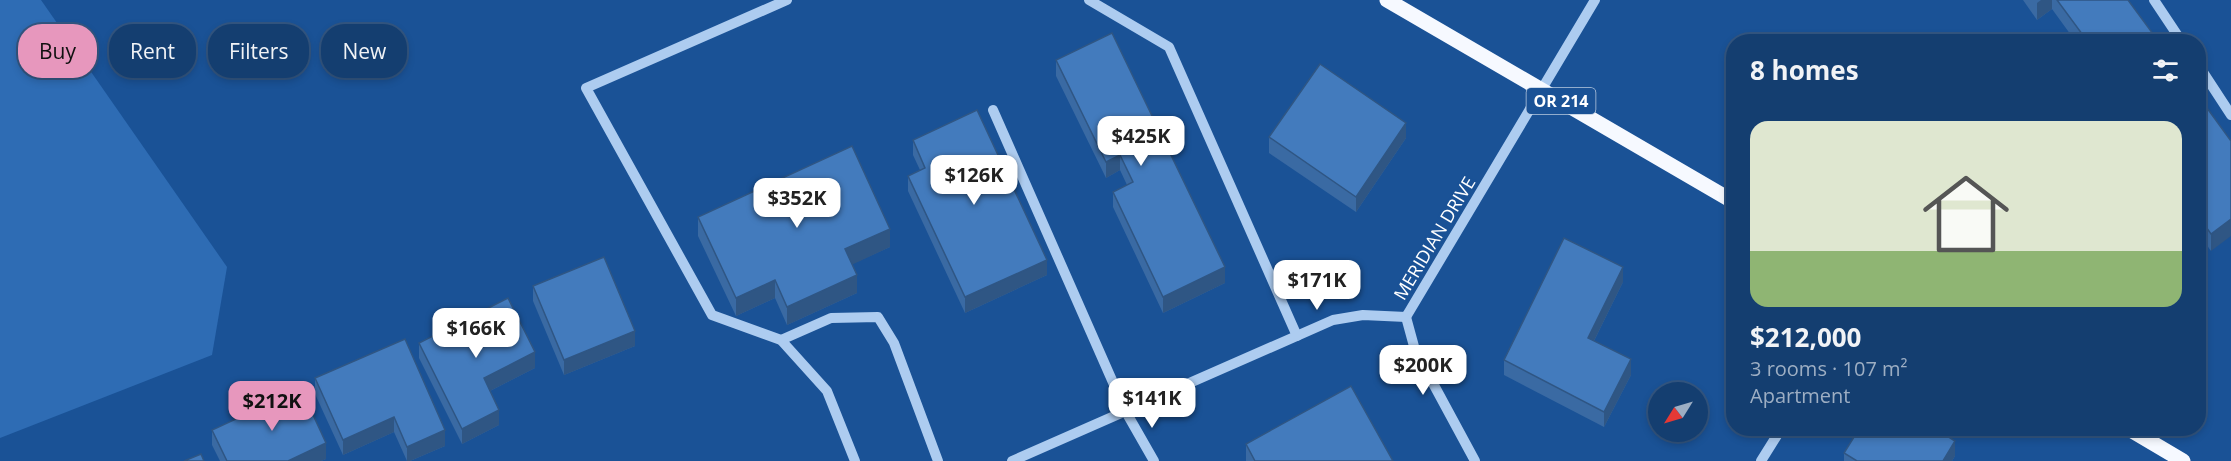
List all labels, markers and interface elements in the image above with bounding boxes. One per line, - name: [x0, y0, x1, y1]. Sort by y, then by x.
- chip: Buy: [18, 24, 97, 78]
- chip: Rent: [109, 24, 196, 78]
- chip: Filters: [208, 24, 309, 78]
- chip: New: [321, 24, 407, 78]
- text: 8 homes: [1750, 52, 1859, 88]
- icon: filters: [2149, 54, 2182, 87]
- road number: OR 214: [1526, 88, 1596, 114]
- pin: $425K: [1099, 116, 1183, 167]
- text: $425K: [1111, 122, 1171, 149]
- pin: $126K: [932, 155, 1016, 206]
- icon: home: [1912, 160, 2020, 268]
- text: $126K: [944, 161, 1004, 188]
- street label: MERIDIAN DRIVE: [1388, 172, 1480, 304]
- pin: $352K: [755, 178, 839, 229]
- text: $352K: [767, 184, 827, 211]
- pin: $171K: [1275, 260, 1359, 311]
- text: $171K: [1287, 266, 1347, 293]
- pin: $166K: [434, 308, 518, 359]
- text: $166K: [446, 314, 506, 341]
- text: $212,000: [1750, 319, 1861, 355]
- pin: $200K: [1381, 345, 1465, 396]
- text: $200K: [1393, 351, 1453, 378]
- text: 3 rooms · 107 m²: [1750, 355, 1908, 382]
- pin: $141K: [1110, 378, 1194, 429]
- pin: $212K: [230, 381, 314, 432]
- north arrow: [1648, 382, 1708, 442]
- map controls: [1648, 382, 1708, 442]
- text: Apartment: [1750, 382, 1850, 409]
- text: $141K: [1122, 384, 1182, 411]
- text: $212K: [242, 387, 302, 414]

